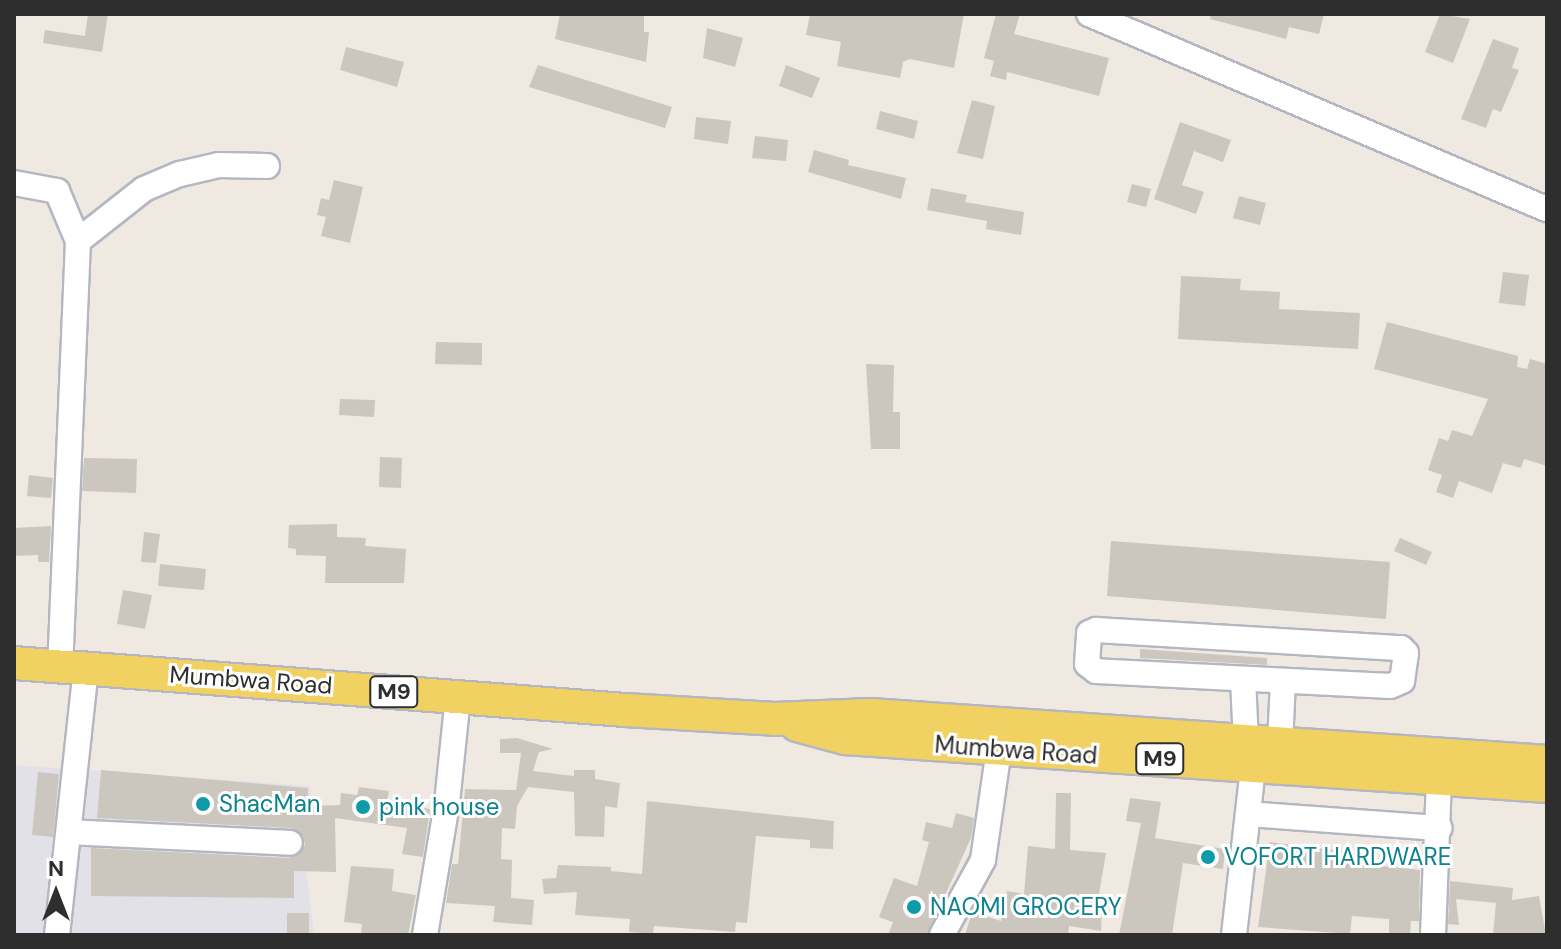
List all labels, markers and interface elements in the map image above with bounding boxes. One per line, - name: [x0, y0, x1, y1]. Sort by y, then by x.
- street label: Mumbwa Road: [169, 660, 333, 700]
- road number: M9: [368, 674, 420, 710]
- street label: Mumbwa Road: [934, 730, 1098, 770]
- road number: M9: [1134, 741, 1186, 777]
- place label: ShacMan: [219, 790, 321, 818]
- place label: pink house: [379, 793, 500, 821]
- marker: ShacMan: [194, 795, 212, 813]
- marker: pink house: [354, 798, 372, 816]
- place label: VOFORT HARDWARE: [1224, 843, 1451, 871]
- marker: VOFORT HARDWARE: [1199, 848, 1217, 866]
- north arrow: [16, 853, 96, 933]
- text: N: [48, 854, 64, 883]
- place label: NAOMI GROCERY: [930, 893, 1122, 921]
- marker: NAOMI GROCERY: [905, 898, 923, 916]

